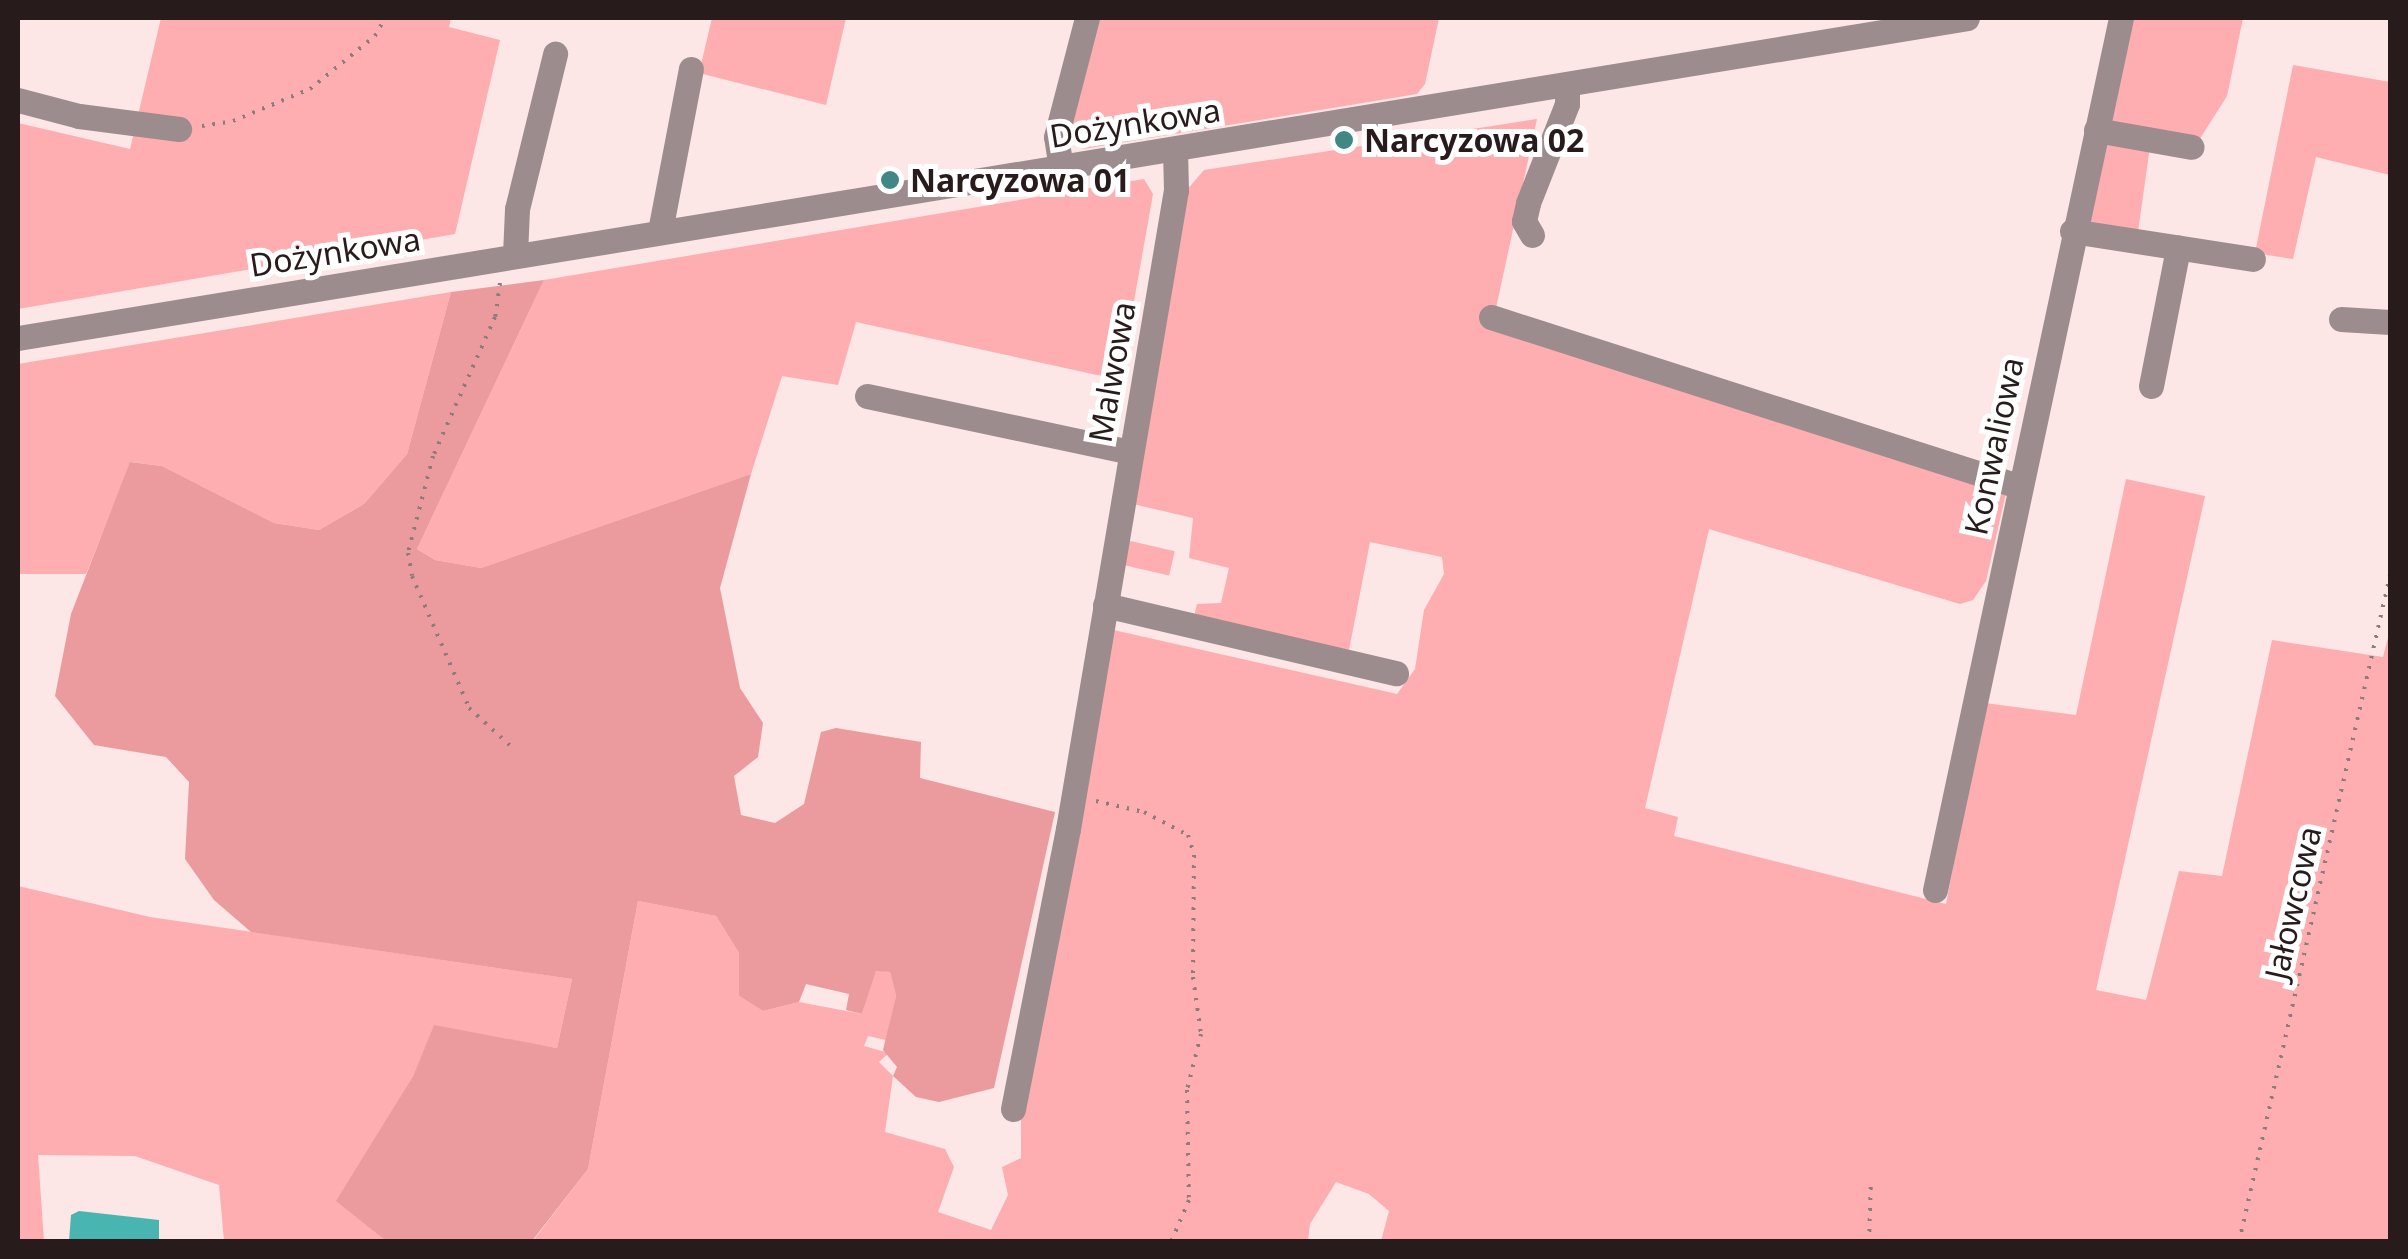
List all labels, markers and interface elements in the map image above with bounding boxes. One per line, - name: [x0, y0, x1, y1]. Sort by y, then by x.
- street label: Dożynkowa: [1047, 91, 1223, 155]
- place label: Narcyzowa 02: [1364, 121, 1584, 159]
- marker: Narcyzowa 02: [1333, 129, 1355, 151]
- place label: Narcyzowa 01: [910, 161, 1130, 199]
- marker: Narcyzowa 01: [879, 169, 901, 191]
- street label: Dożynkowa: [247, 220, 423, 284]
- street label: Malwowa: [1081, 299, 1143, 445]
- street label: Konwaliowa: [1956, 354, 2032, 538]
- street label: Jałowcowa: [2257, 823, 2329, 983]

